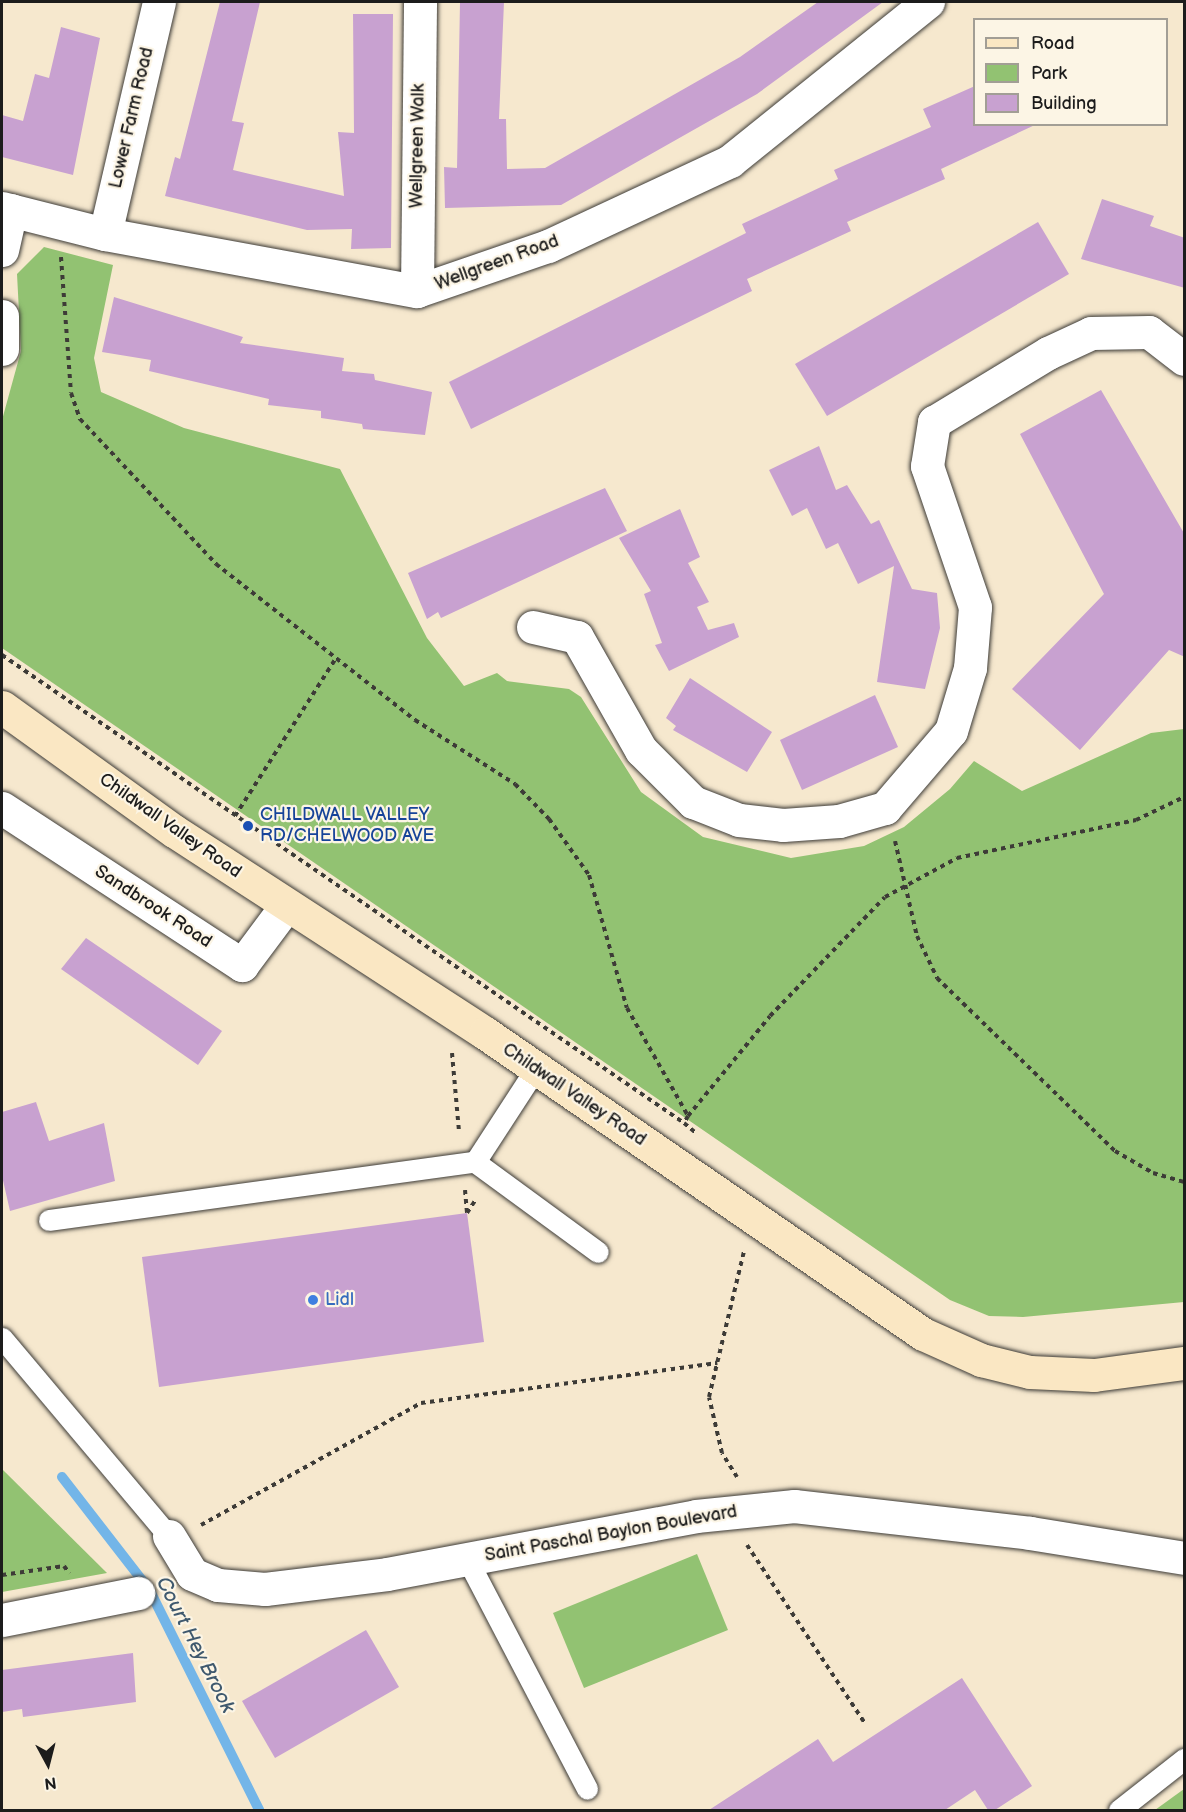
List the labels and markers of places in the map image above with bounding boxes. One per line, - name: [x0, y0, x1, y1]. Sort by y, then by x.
- place label: CHILDWALL VALLEY RD/CHELWOOD AVE: [260, 805, 434, 848]
- marker: CHILDWALL VALLEY RD/CHELWOOD AVE: [241, 819, 255, 833]
- place label: Lidl: [325, 1289, 354, 1311]
- marker: Lidl: [306, 1293, 320, 1307]

